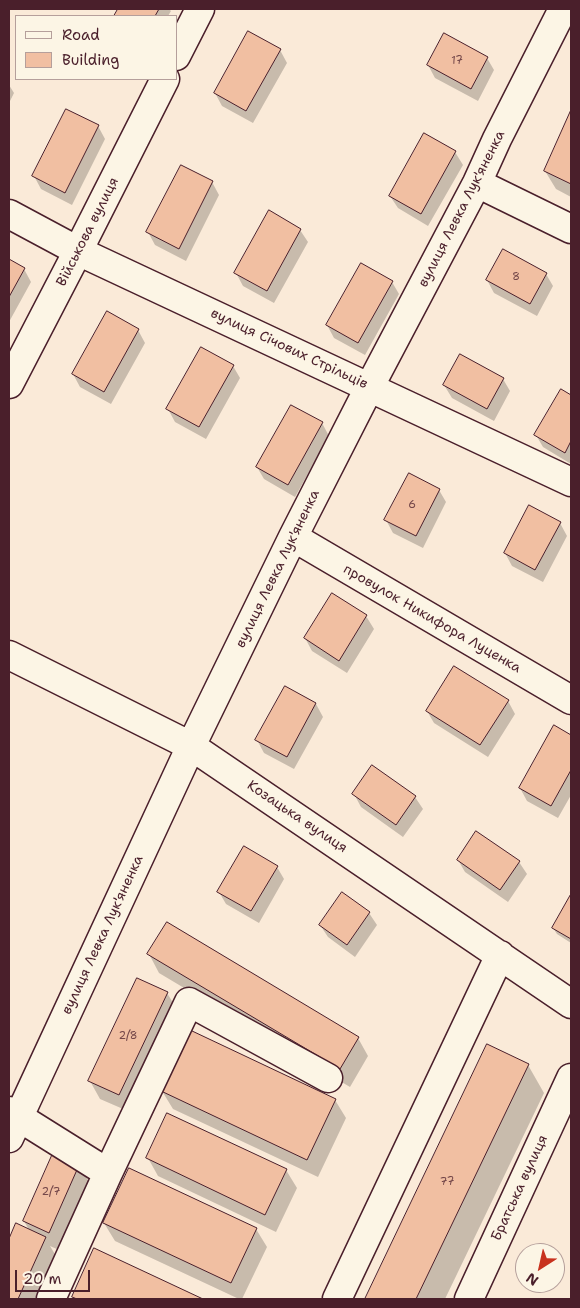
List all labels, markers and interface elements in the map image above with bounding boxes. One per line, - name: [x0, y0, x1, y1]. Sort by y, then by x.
- legend: [15, 15, 178, 80]
- text: Road: [62, 25, 100, 45]
- text: Building: [62, 50, 119, 70]
- house number: 17: [451, 54, 463, 68]
- street label: вулиця Левка Лук'яненка: [415, 128, 509, 290]
- street label: Військова вулиця: [53, 175, 123, 289]
- house number: 8: [512, 270, 520, 284]
- street label: вулиця Січових Стрільців: [208, 305, 370, 393]
- street label: вулиця Левка Лук'яненка: [232, 487, 324, 651]
- house number: 6: [408, 498, 416, 512]
- street label: провулок Никифора Луценка: [340, 561, 524, 677]
- street label: Козацька вулиця: [244, 777, 350, 857]
- street label: вулиця Левка Лук'яненка: [59, 853, 147, 1017]
- house number: 2/8: [118, 1029, 138, 1043]
- street label: Братська вулиця: [488, 1132, 552, 1244]
- house number: 77: [440, 1175, 454, 1189]
- house number: 2/7: [41, 1185, 61, 1199]
- north arrow: [515, 1243, 565, 1293]
- scale bar: [18, 1260, 92, 1292]
- text: 20 m: [23, 1269, 62, 1289]
- text: N: [522, 1269, 542, 1290]

